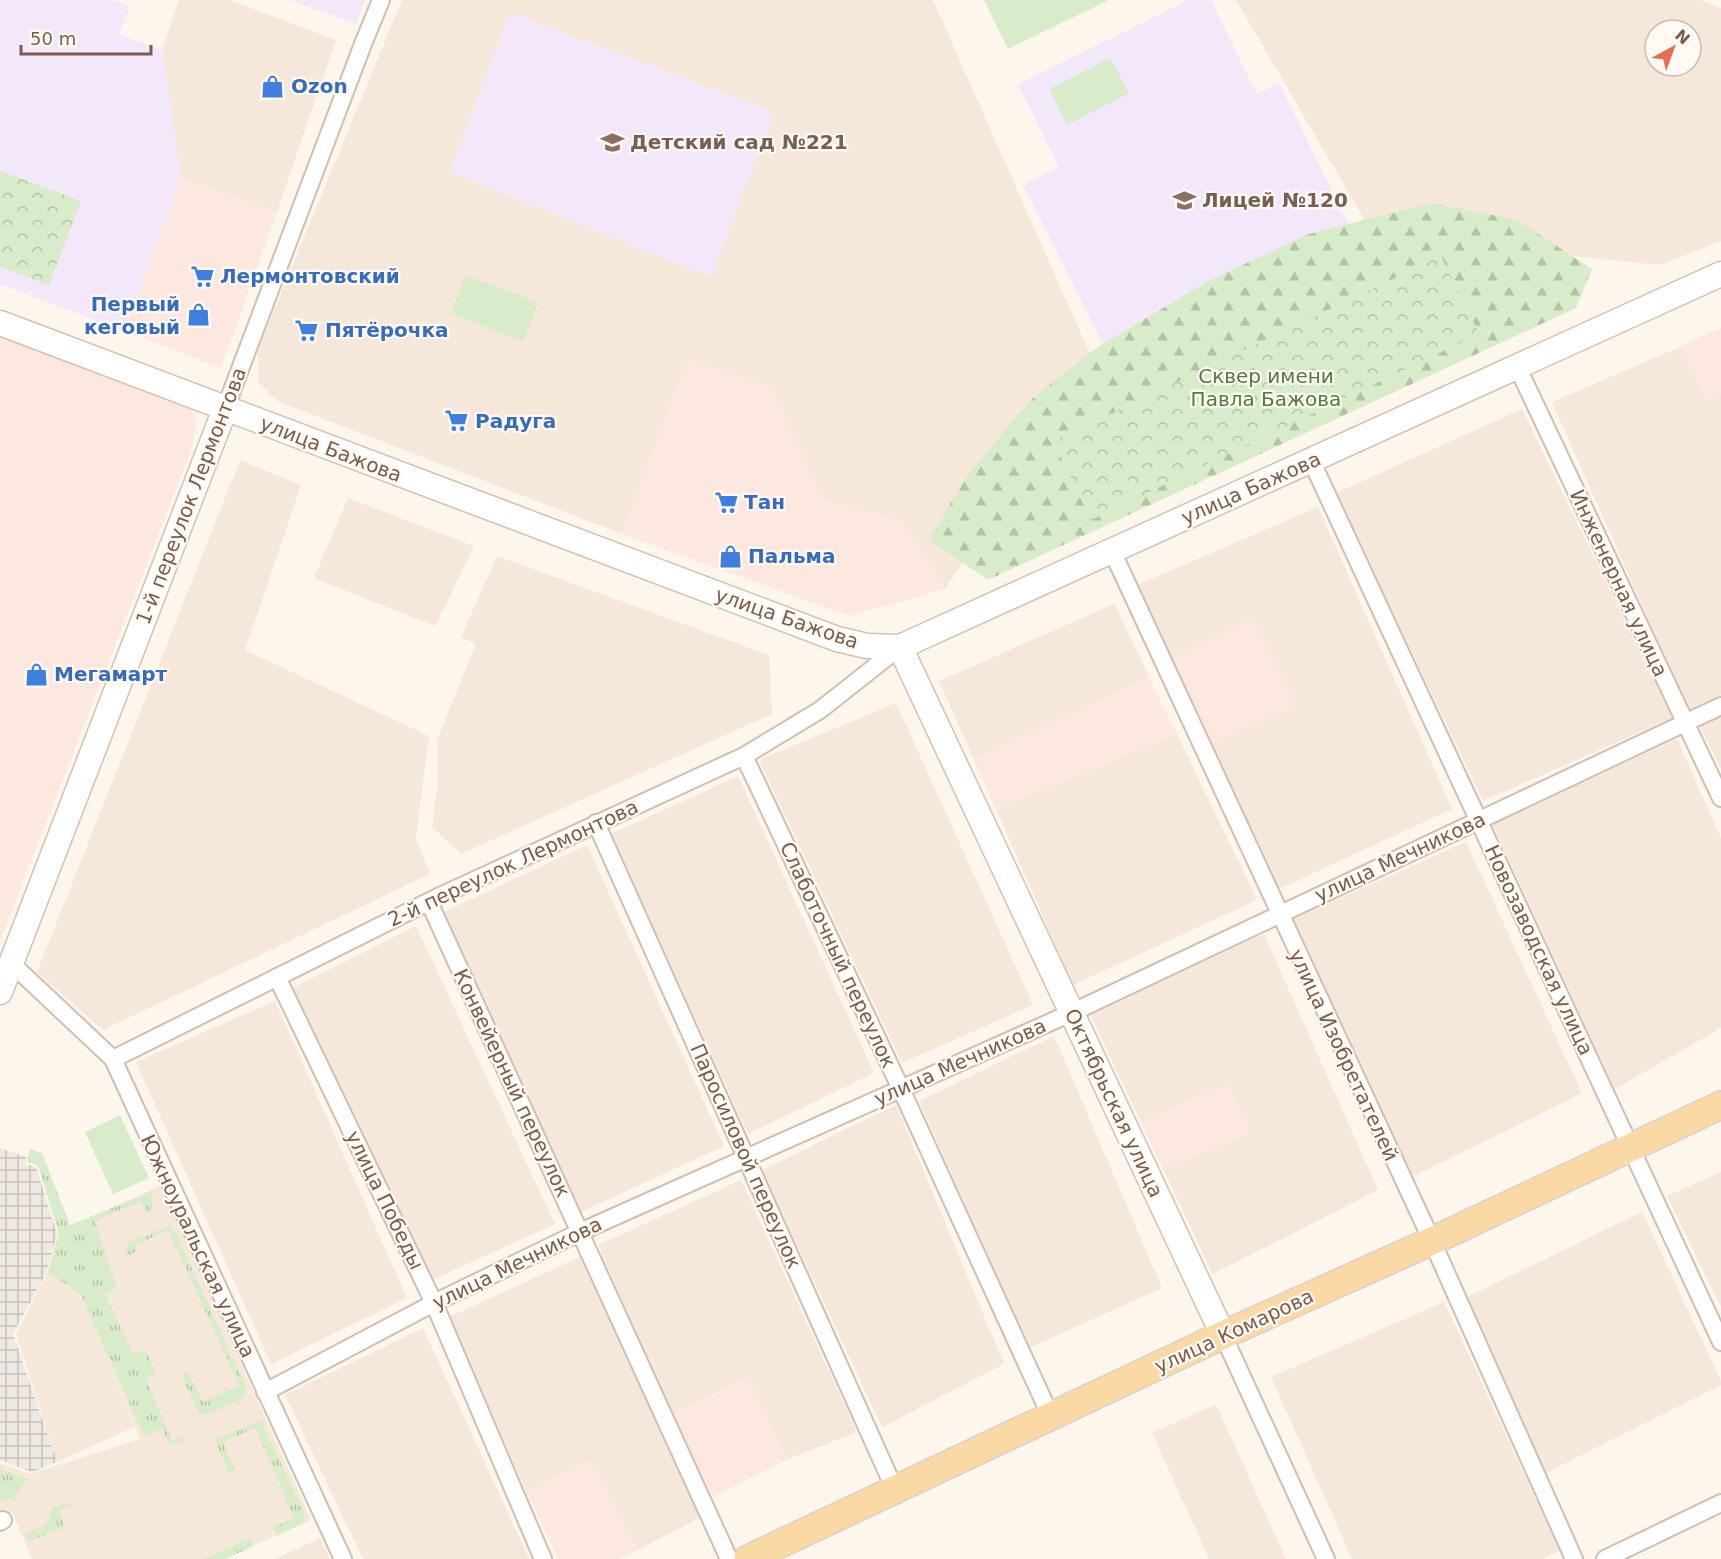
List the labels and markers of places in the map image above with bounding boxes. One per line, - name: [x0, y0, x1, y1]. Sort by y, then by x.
- shop icon: Ozon: [260, 73, 286, 99]
- place label: Ozon: [291, 74, 348, 98]
- school or university icon: Детский сад №221: [599, 129, 625, 155]
- place label: Детский сад №221: [630, 130, 848, 154]
- school or university icon: Лицей №120: [1171, 187, 1197, 213]
- place label: Лицей №120: [1202, 188, 1348, 212]
- supermarket icon: Лермонтовский: [189, 263, 215, 289]
- place label: Лермонтовский: [220, 264, 400, 288]
- place label: Первый кеговый: [84, 292, 180, 339]
- shop icon: Первый кеговый: [185, 302, 211, 328]
- supermarket icon: Пятёрочка: [294, 317, 320, 343]
- place label: Пятёрочка: [325, 318, 449, 342]
- supermarket icon: Радуга: [444, 408, 470, 434]
- place label: Радуга: [475, 409, 556, 433]
- supermarket icon: Тан: [713, 489, 739, 515]
- place label: Тан: [744, 490, 785, 514]
- shop icon: Пальма: [717, 543, 743, 569]
- place label: Пальма: [748, 544, 835, 568]
- shop icon: Мегамарт: [23, 661, 49, 687]
- place label: Мегамарт: [54, 662, 168, 686]

